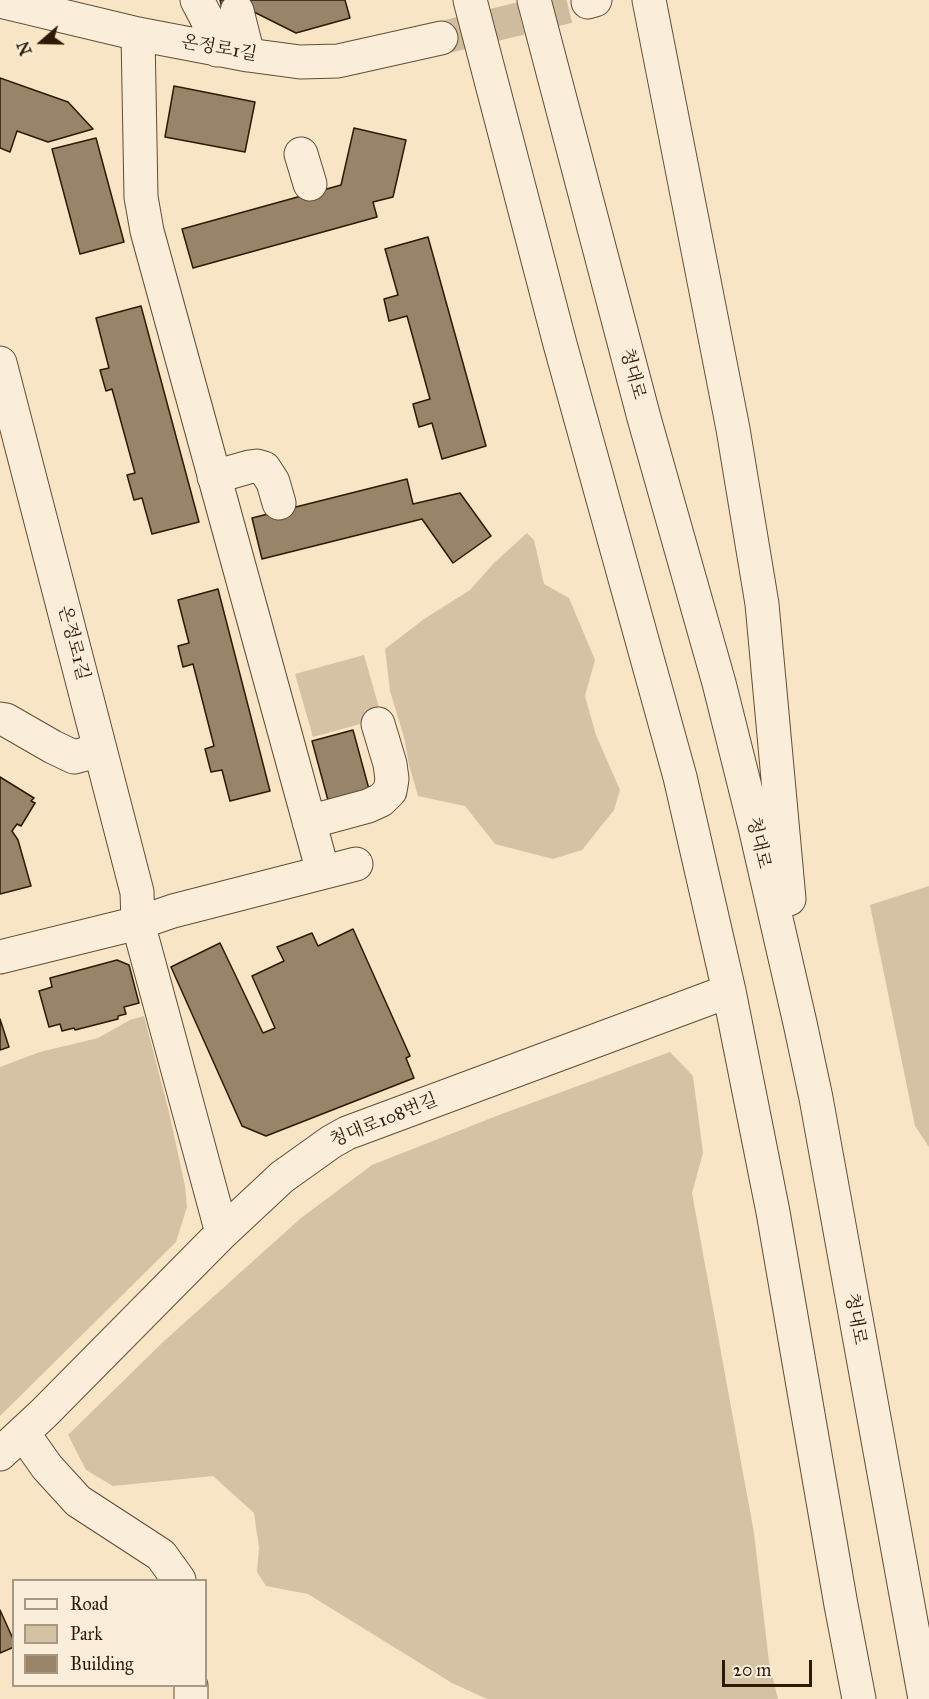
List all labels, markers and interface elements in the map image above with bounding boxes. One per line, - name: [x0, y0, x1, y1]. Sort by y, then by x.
- north arrow: [12, 12, 72, 72]
- street label: 온정로1길: [179, 32, 259, 66]
- text: N: [13, 39, 36, 58]
- street label: 청대로: [615, 346, 649, 402]
- street label: 온정로1길: [53, 603, 93, 683]
- street label: 청대로: [742, 815, 774, 871]
- street label: 청대로108번길: [327, 1090, 441, 1152]
- street label: 청대로: [840, 1291, 870, 1347]
- legend: [12, 1579, 207, 1687]
- text: Road: [70, 1593, 108, 1615]
- text: Park: [70, 1623, 103, 1645]
- scale bar: [725, 1648, 815, 1686]
- text: Building: [70, 1653, 133, 1675]
- text: 20 m: [733, 1659, 771, 1681]

